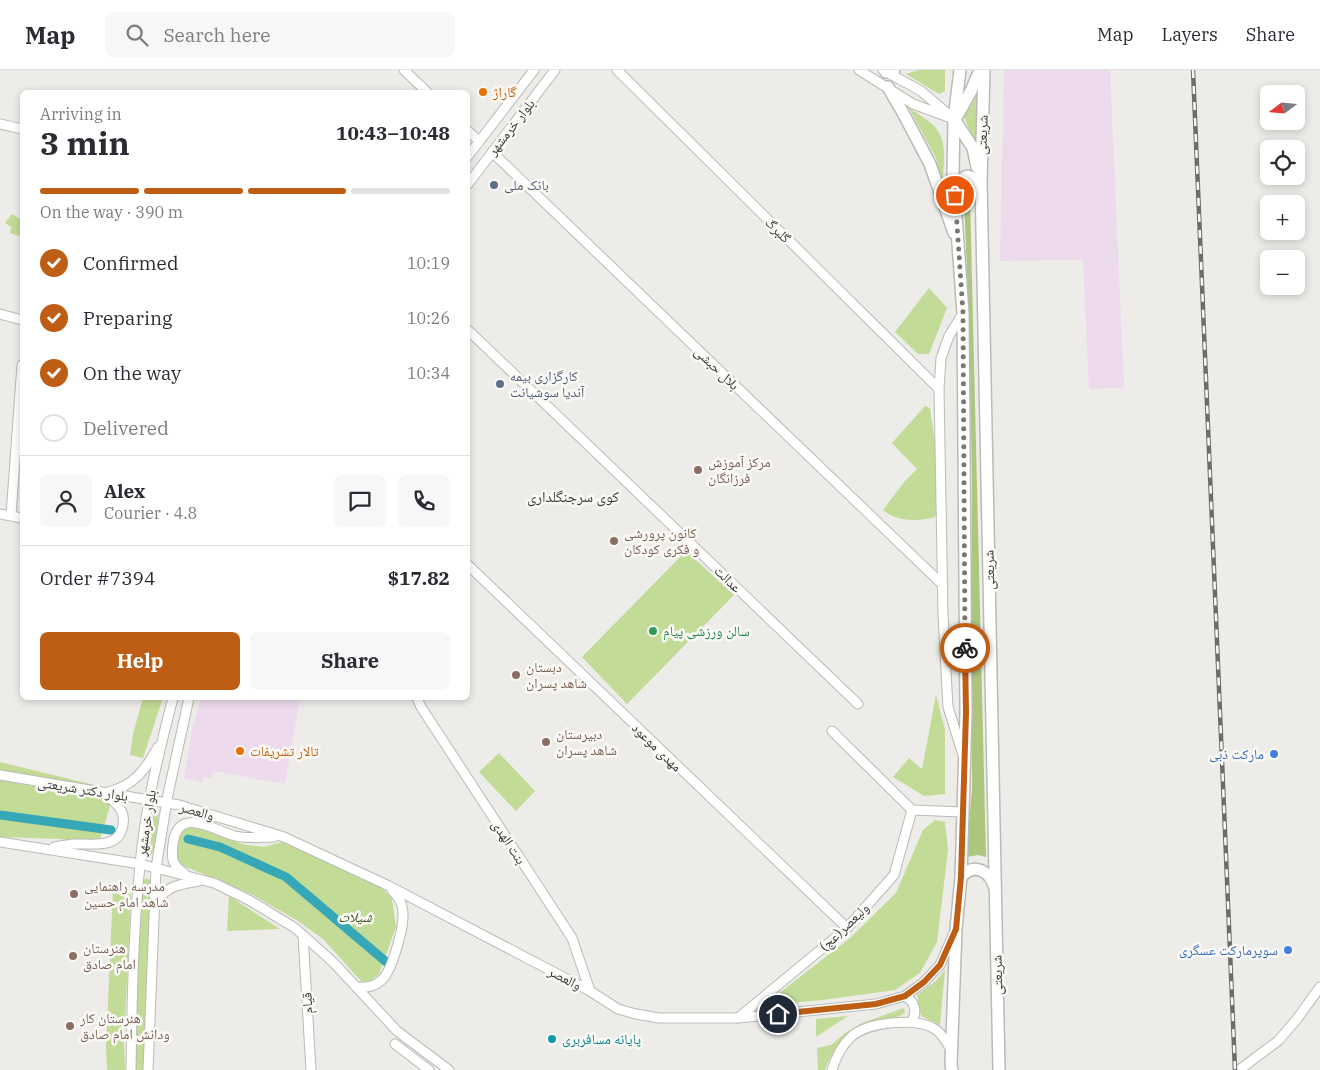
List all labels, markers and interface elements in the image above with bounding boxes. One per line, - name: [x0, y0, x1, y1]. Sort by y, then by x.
- search box: [105, 12, 455, 57]
- text: Map: [25, 19, 75, 51]
- icon: search: [123, 21, 151, 49]
- text: Search here: [163, 23, 270, 47]
- text: Map: [1097, 23, 1134, 46]
- text: Layers: [1162, 23, 1218, 46]
- text: Share: [1246, 23, 1295, 46]
- place label: گاراژ: [492, 83, 517, 101]
- north arrow: [1260, 85, 1305, 130]
- map controls: [1260, 85, 1305, 295]
- marker: گاراژ: [477, 86, 489, 98]
- street label: بلوار خرمشهر: [483, 95, 539, 160]
- text: Arriving in: [40, 104, 122, 124]
- street label: شریعتی: [972, 115, 992, 155]
- text: 10:43–10:48: [336, 121, 450, 145]
- text: 3 min: [40, 122, 130, 164]
- button: locate: [1260, 140, 1305, 185]
- pin: [934, 174, 976, 216]
- place label: بانک ملی: [504, 176, 549, 194]
- marker: بانک ملی: [488, 179, 500, 191]
- icon: bag: [941, 181, 969, 209]
- button: +: [1260, 195, 1305, 240]
- text: On the way · 390 m: [40, 202, 183, 222]
- street label: گلبرگ: [761, 213, 795, 247]
- icon: check: [40, 249, 68, 277]
- button: −: [1260, 250, 1305, 295]
- text: Confirmed: [83, 251, 178, 275]
- text: 10:19: [407, 253, 450, 273]
- icon: check: [40, 304, 68, 332]
- text: Preparing: [83, 306, 172, 330]
- text: 10:26: [407, 308, 450, 328]
- street label: بلال حبشی: [691, 342, 743, 394]
- icon: check: [40, 359, 68, 387]
- text: On the way: [83, 361, 181, 385]
- text: 10:34: [407, 363, 450, 383]
- place label: کارگزاری بیمه آندیا سوشیانت: [510, 367, 585, 401]
- marker: کارگزاری بیمه آندیا سوشیانت: [494, 378, 506, 390]
- text: Delivered: [83, 416, 169, 440]
- place label: مرکز آموزش فرزانگان: [708, 453, 771, 487]
- marker: مرکز آموزش فرزانگان: [692, 464, 704, 476]
- button: person: [40, 475, 92, 527]
- button: chat: [334, 475, 386, 527]
- button: phone: [398, 475, 450, 527]
- text: Alex: [104, 479, 145, 503]
- district label: کوی سرجنگلداری: [527, 487, 619, 507]
- text: Courier · 4.8: [104, 503, 197, 523]
- place label: کانون پرورشی و فکری کودکان: [624, 524, 699, 558]
- marker: کانون پرورشی و فکری کودکان: [608, 535, 620, 547]
- street label: شریعتی: [980, 550, 998, 590]
- street label: عدالت: [710, 562, 746, 596]
- text: Order #7394: [40, 566, 155, 590]
- text: $17.82: [388, 566, 450, 590]
- place label: سالن ورزشی پیام: [663, 622, 750, 641]
- courier: [940, 623, 990, 673]
- marker: سالن ورزشی پیام: [647, 625, 659, 637]
- button: Help: [40, 632, 240, 690]
- button: Share: [250, 632, 450, 690]
- icon: bike: [951, 634, 979, 662]
- place label: دبستان شاهد پسران: [526, 658, 587, 692]
- marker: دبستان شاهد پسران: [510, 669, 522, 681]
- street label: مهدی موعود: [628, 719, 686, 775]
- place label: دبیرستان شاهد پسران: [556, 725, 617, 759]
- marker: دبیرستان شاهد پسران: [540, 736, 552, 748]
- place label: تالار تشریفات: [250, 742, 319, 760]
- marker: تالار تشریفات: [234, 745, 246, 757]
- place label: مارکت ذبی: [1209, 745, 1264, 763]
- marker: مارکت ذبی: [1268, 748, 1280, 760]
- street label: بلوار دکتر شریعتی: [36, 773, 130, 805]
- street label: بلوار خرمشهر: [132, 788, 160, 859]
- street label: والعصر: [177, 797, 216, 825]
- street label: بنت الهدی: [488, 816, 530, 868]
- place label: مدرسه راهنمایی شاهد امام حسین: [84, 877, 169, 912]
- marker: مدرسه راهنمایی شاهد امام حسین: [68, 888, 80, 900]
- street label: ولیعصر(عج): [815, 899, 873, 956]
- park label: شیلات: [338, 908, 373, 926]
- place label: هنرستان امام صادق: [83, 939, 136, 974]
- place label: سوپرمارکت عسگری: [1179, 941, 1278, 959]
- marker: سوپرمارکت عسگری: [1282, 944, 1294, 956]
- marker: هنرستان امام صادق: [67, 950, 79, 962]
- street label: شریعتی: [988, 955, 1006, 995]
- street label: والعصر: [544, 961, 585, 994]
- street label: قیام: [297, 992, 318, 1014]
- pin: [757, 993, 799, 1035]
- icon: home: [764, 1000, 792, 1028]
- place label: هنرستان کار ودانش امام صادق: [79, 1009, 170, 1044]
- marker: هنرستان کار ودانش امام صادق: [64, 1020, 76, 1032]
- place label: پایانه مسافربری: [562, 1030, 641, 1048]
- marker: پایانه مسافربری: [546, 1033, 558, 1045]

